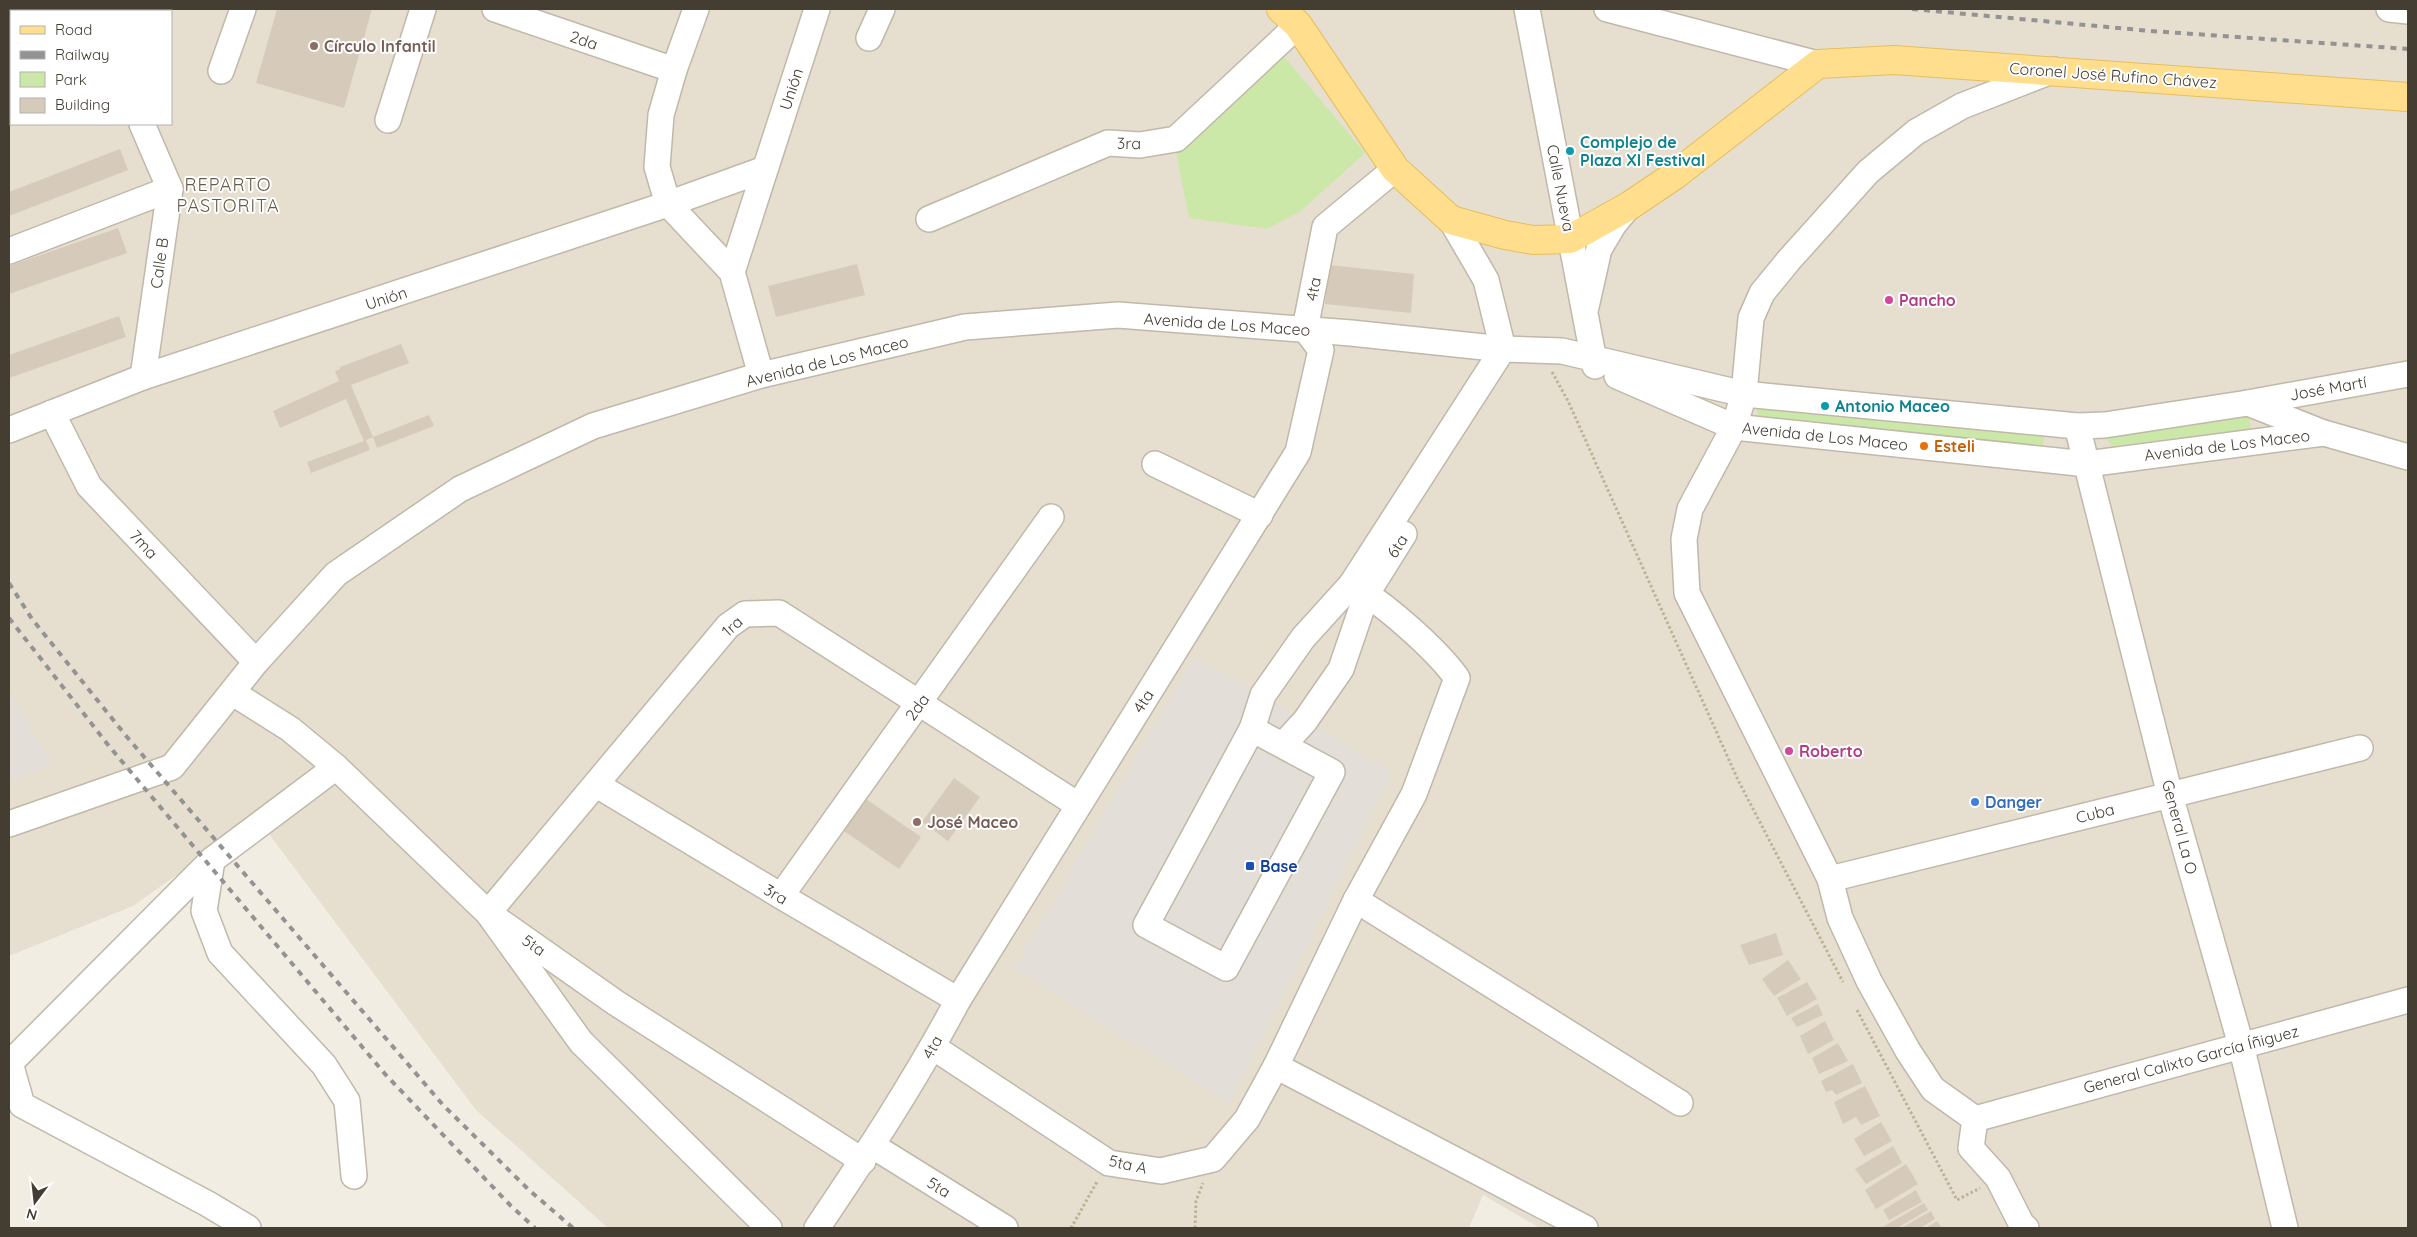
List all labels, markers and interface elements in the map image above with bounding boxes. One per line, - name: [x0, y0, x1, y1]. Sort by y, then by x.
- legend: [10, 10, 172, 125]
- text: Road: [55, 20, 92, 39]
- street label: 2da: [567, 26, 601, 54]
- place label: Círculo Infantil: [324, 36, 436, 56]
- marker: Círculo Infantil: [308, 40, 320, 52]
- text: Railway: [55, 45, 110, 64]
- street label: Coronel José Rufino Chávez: [2009, 58, 2217, 92]
- street label: Unión: [775, 65, 807, 113]
- text: Park: [55, 70, 87, 89]
- text: Building: [55, 95, 110, 114]
- place label: Complejo de Plaza XI Festival: [1580, 132, 1705, 170]
- street label: 3ra: [1117, 133, 1141, 153]
- street label: Calle Nueva: [1543, 143, 1579, 233]
- marker: Complejo de Plaza XI Festival: [1564, 145, 1576, 157]
- district label: REPARTO PASTORITA: [176, 173, 280, 217]
- street label: Calle B: [146, 236, 172, 290]
- street label: 4ta: [1301, 276, 1325, 302]
- street label: Unión: [362, 282, 410, 314]
- place label: Pancho: [1899, 290, 1956, 310]
- marker: Pancho: [1883, 294, 1895, 306]
- street label: Avenida de Los Maceo: [1143, 308, 1311, 340]
- street label: Avenida de Los Maceo: [744, 331, 910, 391]
- street label: José Martí: [2288, 371, 2369, 405]
- place label: Antonio Maceo: [1835, 396, 1950, 416]
- marker: Antonio Maceo: [1819, 400, 1831, 412]
- street label: Avenida de Los Maceo: [1741, 417, 1909, 455]
- street label: Avenida de Los Maceo: [2143, 425, 2311, 465]
- place label: Esteli: [1934, 436, 1975, 456]
- marker: Esteli: [1918, 440, 1930, 452]
- street label: 7ma: [126, 525, 162, 563]
- street label: 6ta: [1382, 531, 1412, 561]
- street label: 1ra: [717, 611, 747, 641]
- street label: 4ta: [1128, 686, 1158, 716]
- street label: 2da: [901, 690, 933, 724]
- place label: Roberto: [1799, 741, 1863, 761]
- marker: Roberto: [1783, 745, 1795, 757]
- street label: General La O: [2158, 778, 2202, 876]
- place label: Danger: [1985, 792, 2042, 812]
- marker: Danger: [1969, 796, 1981, 808]
- street label: Cuba: [2074, 799, 2116, 827]
- place label: José Maceo: [927, 812, 1018, 832]
- marker: José Maceo: [911, 816, 923, 828]
- place label: Base: [1260, 856, 1298, 876]
- marker: Base: [1244, 860, 1256, 872]
- street label: 3ra: [761, 879, 791, 909]
- street label: 5ta: [518, 930, 550, 960]
- street label: General Calixto García Íñiguez: [2081, 1021, 2301, 1097]
- street label: 4ta: [918, 1032, 946, 1062]
- street label: 5ta A: [1107, 1150, 1149, 1178]
- street label: 5ta: [924, 1172, 954, 1202]
- north arrow: [10, 1177, 60, 1227]
- text: N: [24, 1205, 39, 1225]

